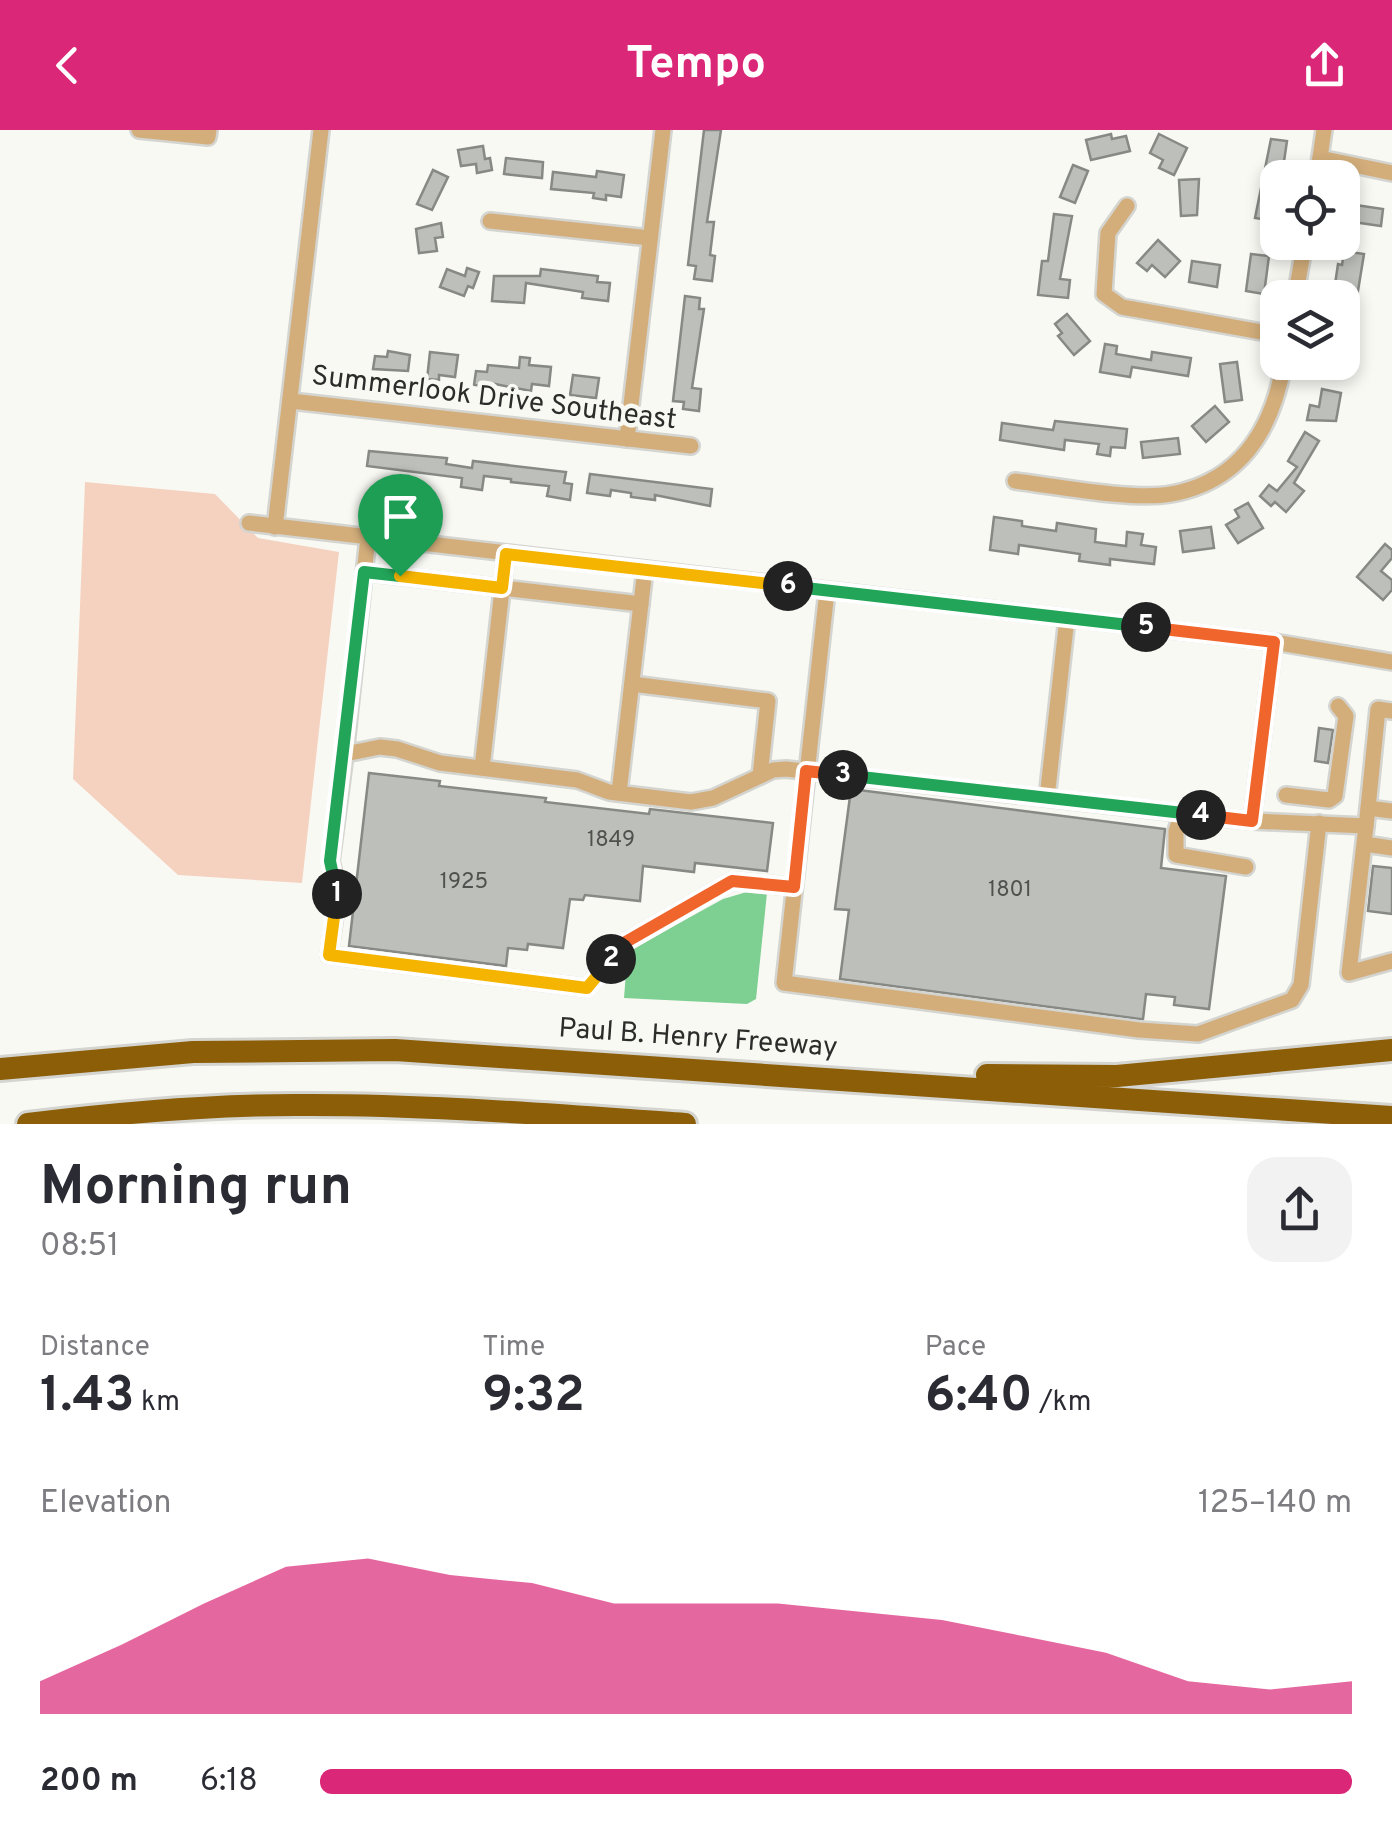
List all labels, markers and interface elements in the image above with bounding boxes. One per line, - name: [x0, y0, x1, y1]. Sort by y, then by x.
- text: Tempo: [626, 37, 766, 94]
- icon: back: [40, 38, 95, 93]
- icon: share: [1297, 38, 1352, 93]
- map controls: [1260, 160, 1360, 380]
- button: locate: [1260, 160, 1360, 260]
- button: layers: [1260, 280, 1360, 380]
- street label: Summerlook Drive Southeast: [309, 359, 679, 439]
- pin: [358, 474, 443, 577]
- icon: arrive: [373, 489, 428, 544]
- pin: 6: [763, 561, 813, 611]
- text: 6: [779, 568, 797, 604]
- pin: 5: [1121, 602, 1171, 652]
- text: 5: [1137, 609, 1155, 645]
- pin: 3: [818, 750, 868, 800]
- text: 3: [835, 757, 851, 793]
- pin: 4: [1176, 790, 1226, 840]
- text: 4: [1192, 797, 1210, 833]
- house number: 1849: [587, 827, 635, 854]
- pin: 1: [312, 869, 362, 919]
- house number: 1925: [440, 869, 488, 896]
- text: 1: [331, 876, 343, 912]
- house number: 1801: [988, 877, 1032, 904]
- pin: 2: [586, 934, 636, 984]
- text: 2: [602, 941, 620, 977]
- street label: Paul B. Henry Freeway: [557, 1011, 839, 1067]
- text: Morning run: [40, 1154, 352, 1224]
- button: share: [1247, 1157, 1352, 1262]
- text: 08:51: [40, 1227, 119, 1267]
- text: Distance: [40, 1330, 150, 1366]
- text: Time: [482, 1330, 545, 1366]
- text: Pace: [925, 1330, 986, 1366]
- text: 1.43: [40, 1366, 135, 1429]
- text: 9:32: [482, 1366, 585, 1429]
- text: 6:40: [925, 1366, 1033, 1429]
- text: km: [135, 1385, 180, 1421]
- text: /km: [1033, 1385, 1091, 1421]
- text: Elevation: [40, 1484, 172, 1524]
- text: 125–140 m: [1198, 1484, 1352, 1524]
- text: 200 m: [40, 1762, 138, 1802]
- text: 6:18: [200, 1762, 258, 1802]

